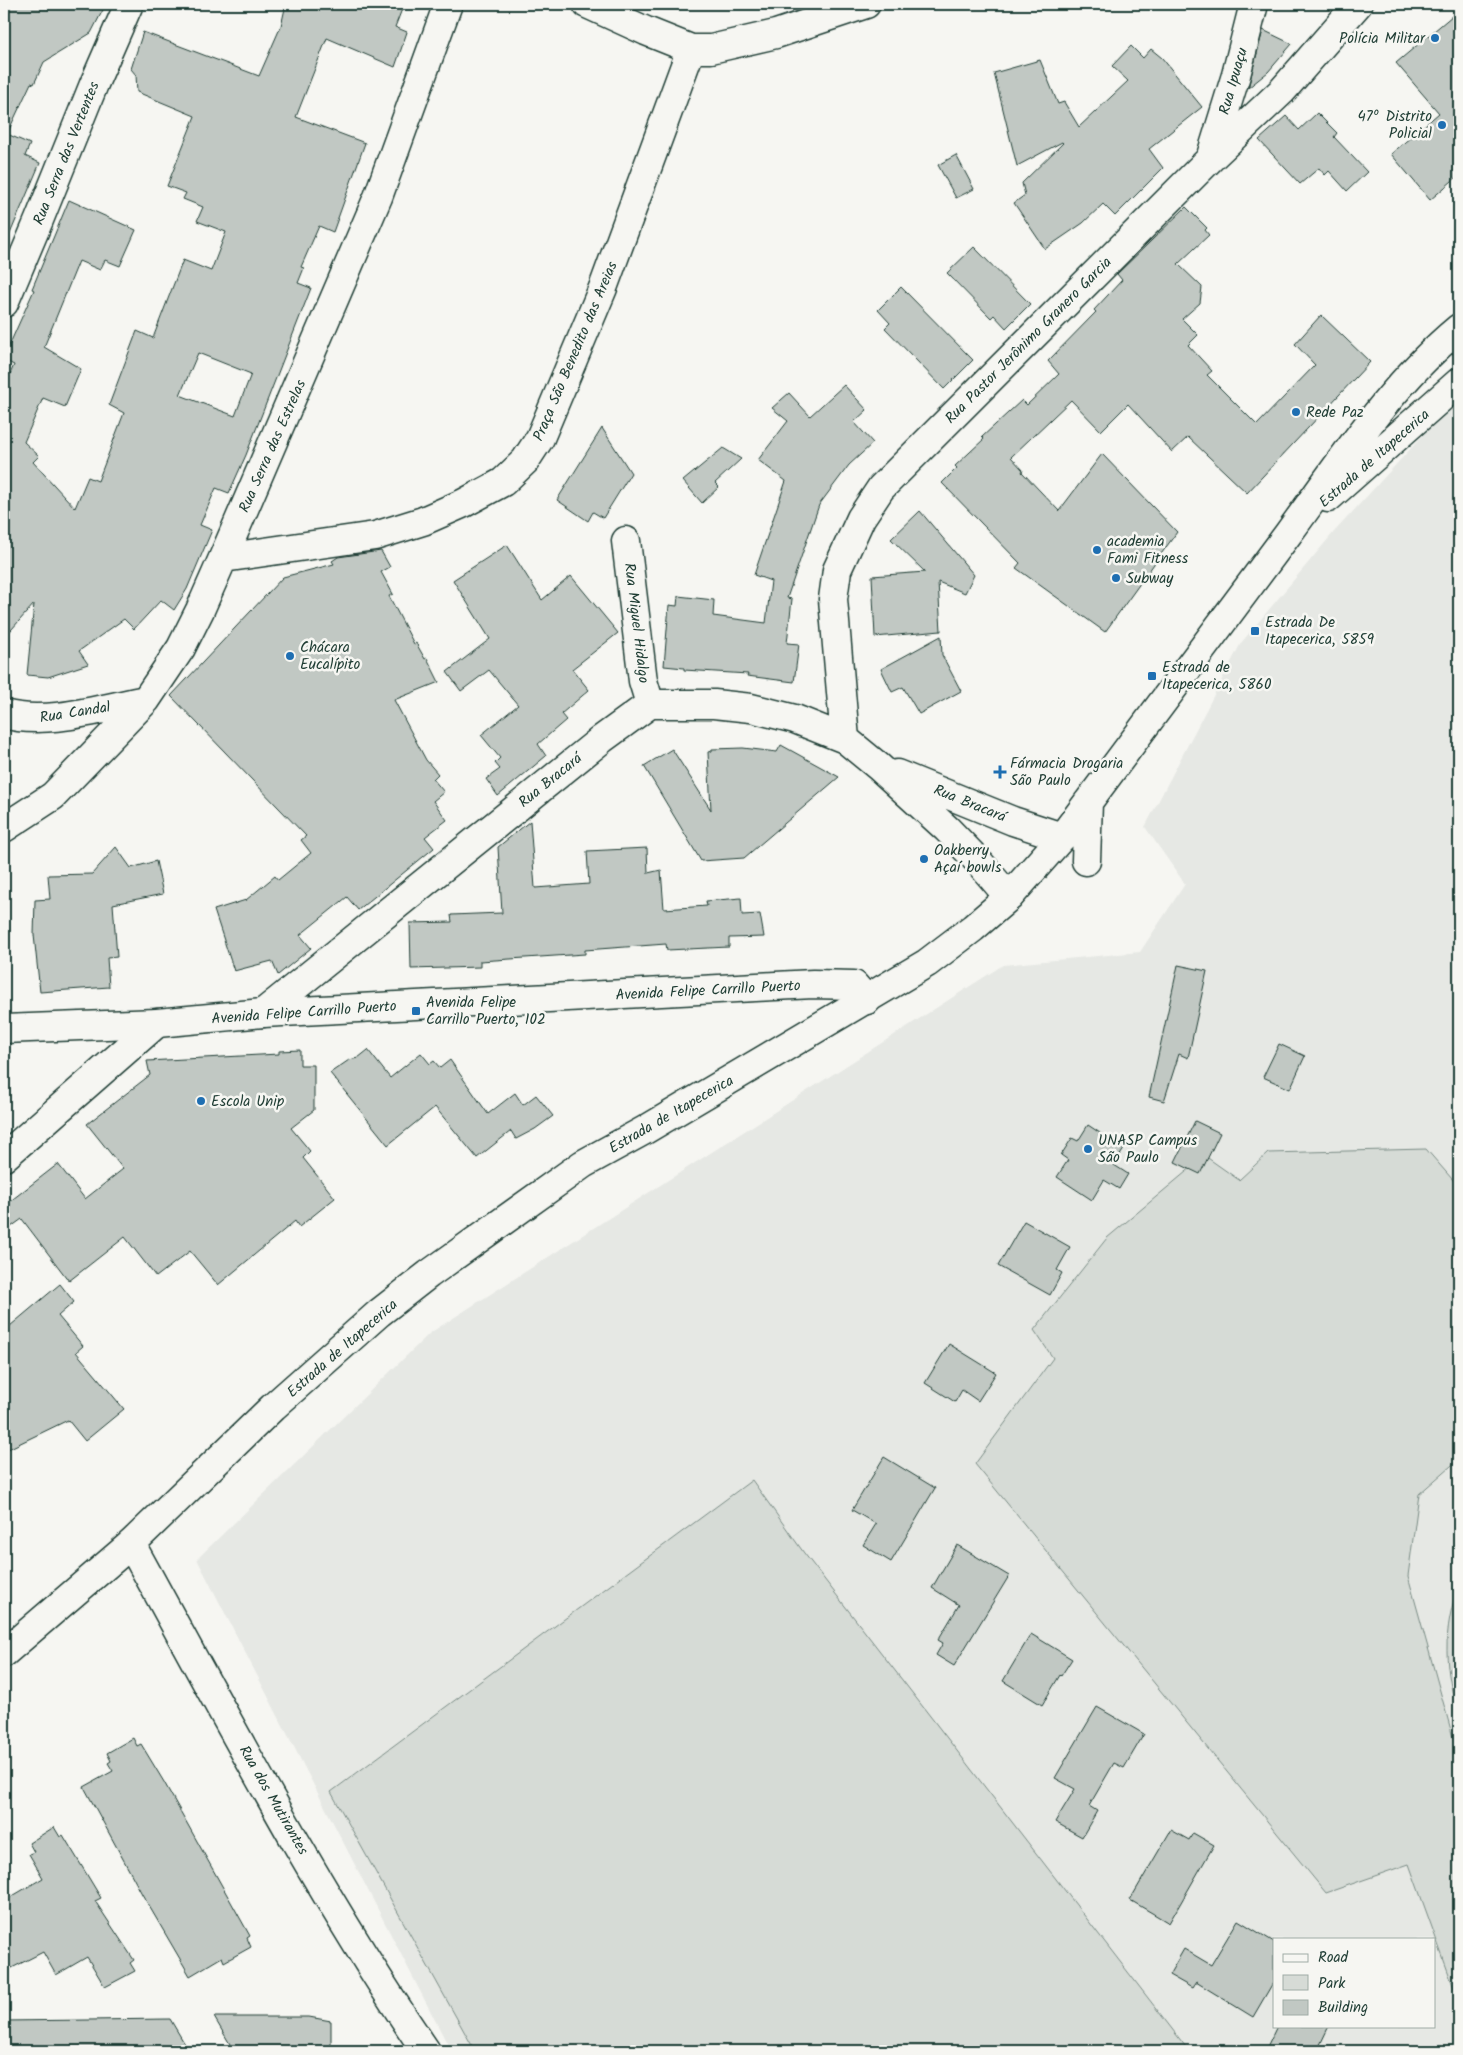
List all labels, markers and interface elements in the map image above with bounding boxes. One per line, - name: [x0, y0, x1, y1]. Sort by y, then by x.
- place label: Polícia Militar: [1339, 27, 1426, 51]
- marker: Polícia Militar: [1429, 32, 1441, 44]
- street label: Rua Ipuaçu: [1213, 45, 1255, 118]
- street label: Rua Serra das Vertentes: [27, 77, 107, 229]
- place label: 47º Distrito Policial: [1357, 105, 1432, 146]
- marker: 47º Distrito Policial: [1436, 119, 1448, 131]
- street label: Rua Pastor Jerônimo Granero Garcia: [940, 252, 1118, 430]
- street label: Praça São Benedito das Areias: [527, 257, 625, 445]
- street label: Rua Serra das Estrelas: [233, 375, 313, 517]
- place label: Rede Paz: [1306, 401, 1364, 425]
- street label: Estrada de Itapecerica: [1314, 403, 1436, 514]
- marker: Rede Paz: [1290, 406, 1302, 418]
- place label: academia Fami Fitness: [1107, 530, 1189, 571]
- marker: academia Fami Fitness: [1091, 544, 1103, 556]
- street label: Rua Miguel Hidalgo: [617, 562, 655, 685]
- place label: Subway: [1126, 567, 1174, 591]
- marker: Subway: [1110, 572, 1122, 584]
- place label: Estrada De Itapecerica, 5859: [1265, 611, 1375, 652]
- marker: Estrada De Itapecerica, 5859: [1249, 625, 1261, 637]
- place label: Chácara Eucalípito: [300, 636, 360, 677]
- marker: Chácara Eucalípito: [284, 650, 296, 662]
- place label: Estrada de Itapecerica, 5860: [1162, 656, 1272, 697]
- marker: Estrada de Itapecerica, 5860: [1146, 670, 1158, 682]
- street label: Rua Candal: [38, 696, 113, 730]
- street label: Rua Bracará: [513, 746, 589, 814]
- place label: Fármacia Drogaria São Paulo: [1010, 752, 1123, 793]
- marker: Fármacia Drogaria São Paulo: [994, 766, 1006, 778]
- street label: Rua Bracará: [930, 779, 1011, 830]
- place label: Oakberry Açaí bowls: [934, 839, 1002, 880]
- marker: Oakberry Açaí bowls: [918, 853, 930, 865]
- street label: Avenida Felipe Carrillo Puerto: [615, 974, 801, 1008]
- place label: Avenida Felipe Carrillo Puerto, 102: [426, 991, 546, 1032]
- street label: Avenida Felipe Carrillo Puerto: [211, 995, 398, 1031]
- marker: Avenida Felipe Carrillo Puerto, 102: [410, 1005, 422, 1017]
- street label: Estrada de Itapecerica: [605, 1069, 738, 1160]
- place label: Escola Unip: [211, 1090, 284, 1114]
- marker: Escola Unip: [195, 1095, 207, 1107]
- place label: UNASP Campus São Paulo: [1098, 1129, 1198, 1170]
- marker: UNASP Campus São Paulo: [1082, 1143, 1094, 1155]
- street label: Estrada de Itapecerica: [282, 1293, 404, 1404]
- street label: Rua dos Mutirantes: [232, 1741, 315, 1860]
- legend: [1273, 1938, 1436, 2028]
- text: Road: [1318, 1946, 1349, 1970]
- text: Park: [1318, 1972, 1346, 1996]
- text: Building: [1318, 1996, 1368, 2020]

